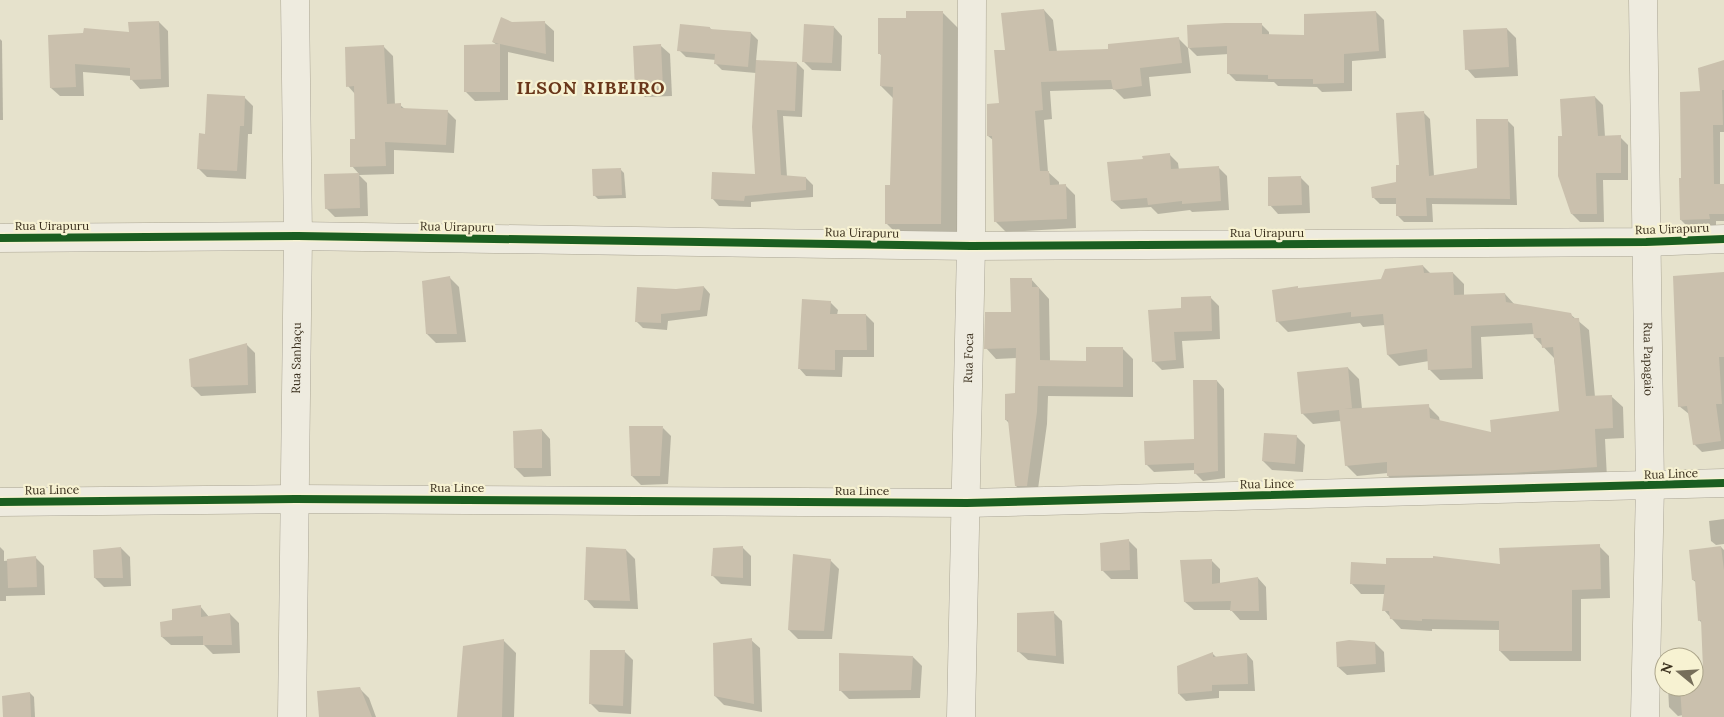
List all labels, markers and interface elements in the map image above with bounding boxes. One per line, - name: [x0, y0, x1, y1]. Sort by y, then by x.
- district label: ILSON RIBEIRO: [516, 76, 666, 99]
- street label: Rua Uirapuru: [15, 218, 89, 233]
- street label: Rua Uirapuru: [420, 218, 494, 235]
- street label: Rua Uirapuru: [1635, 220, 1709, 237]
- street label: Rua Uirapuru: [825, 224, 899, 241]
- street label: Rua Uirapuru: [1230, 225, 1304, 240]
- street label: Rua Sanhaçu: [288, 322, 304, 394]
- street label: Rua Papagaio: [1641, 322, 1657, 396]
- street label: Rua Foca: [960, 333, 976, 383]
- street label: Rua Lince: [1644, 465, 1699, 482]
- street label: Rua Lince: [1240, 476, 1295, 491]
- street label: Rua Lince: [430, 480, 485, 495]
- street label: Rua Lince: [25, 482, 80, 497]
- street label: Rua Lince: [835, 483, 890, 498]
- north arrow: [1654, 647, 1704, 697]
- text: N: [1656, 660, 1677, 676]

